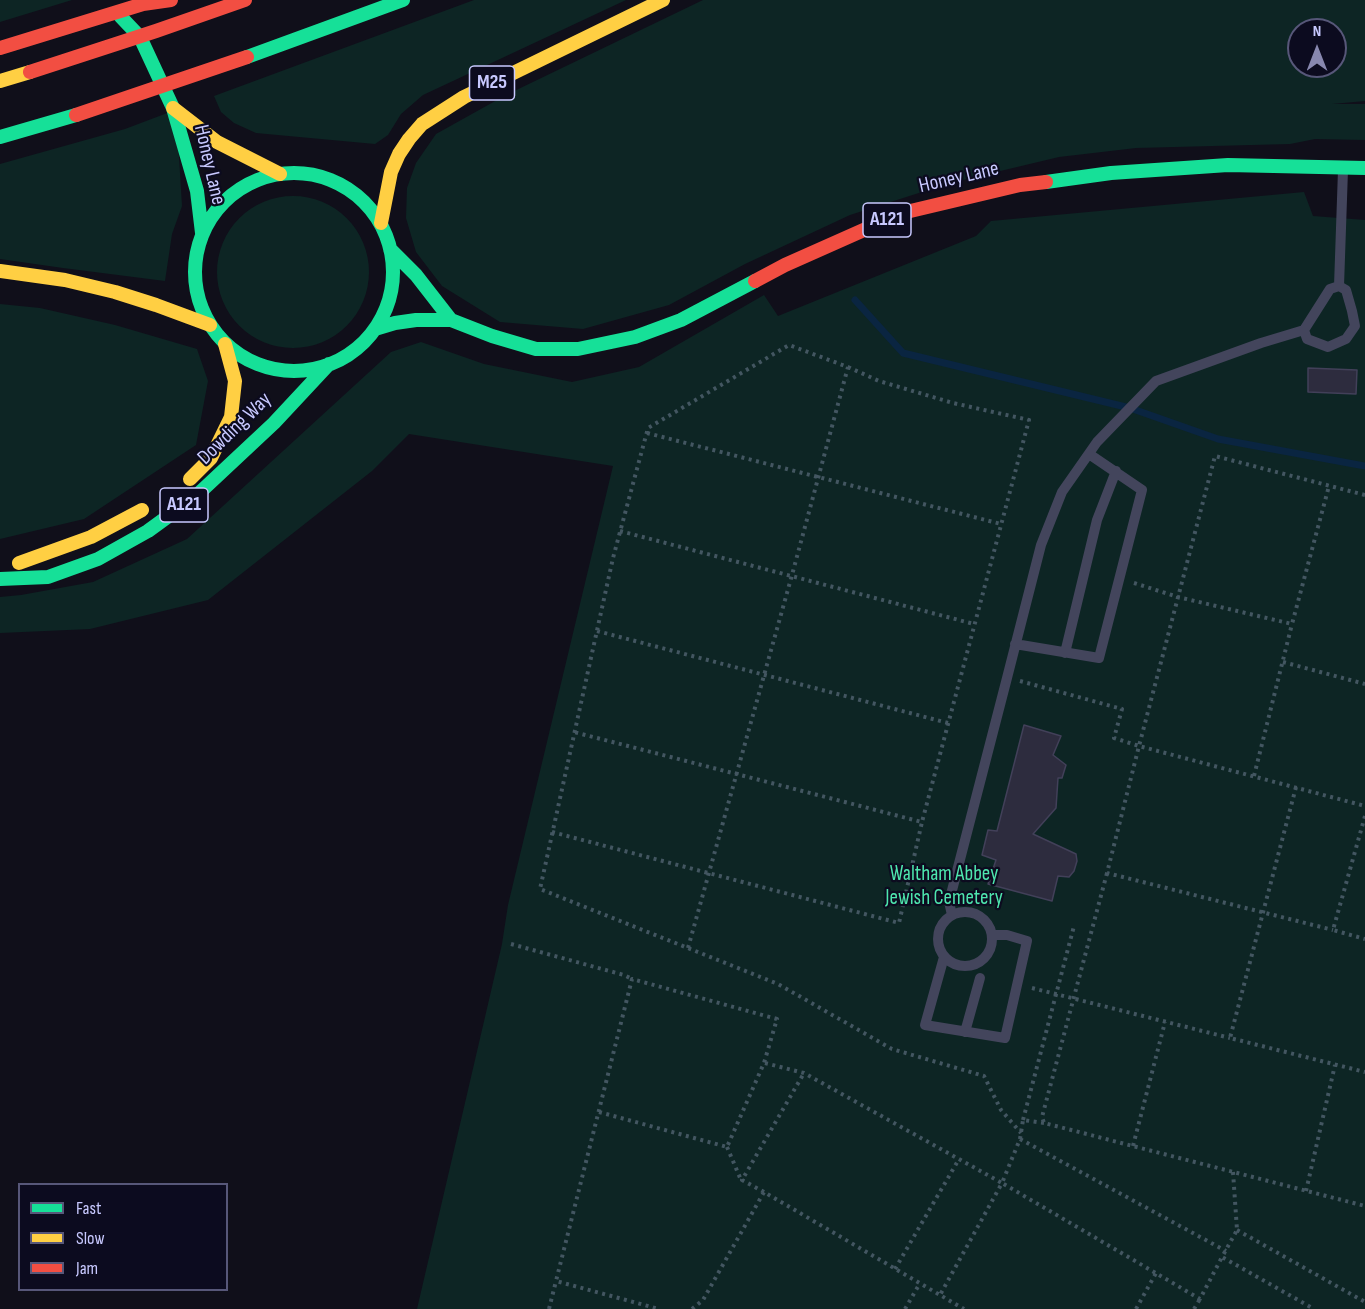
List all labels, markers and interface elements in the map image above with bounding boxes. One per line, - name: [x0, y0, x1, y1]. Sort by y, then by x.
- north arrow: [1287, 18, 1347, 78]
- text: N: [1313, 22, 1321, 41]
- road number: M25: [470, 66, 514, 100]
- street label: Honey Lane: [188, 123, 230, 207]
- street label: Honey Lane: [917, 157, 1001, 199]
- road number: A121: [863, 203, 911, 237]
- street label: Dowding Way: [193, 388, 277, 470]
- road number: A121: [160, 488, 208, 522]
- park label: Waltham Abbey Jewish Cemetery: [885, 862, 1003, 912]
- legend: [18, 1183, 228, 1291]
- text: Fast: [76, 1198, 101, 1219]
- text: Slow: [76, 1228, 105, 1249]
- text: Jam: [76, 1258, 98, 1279]

